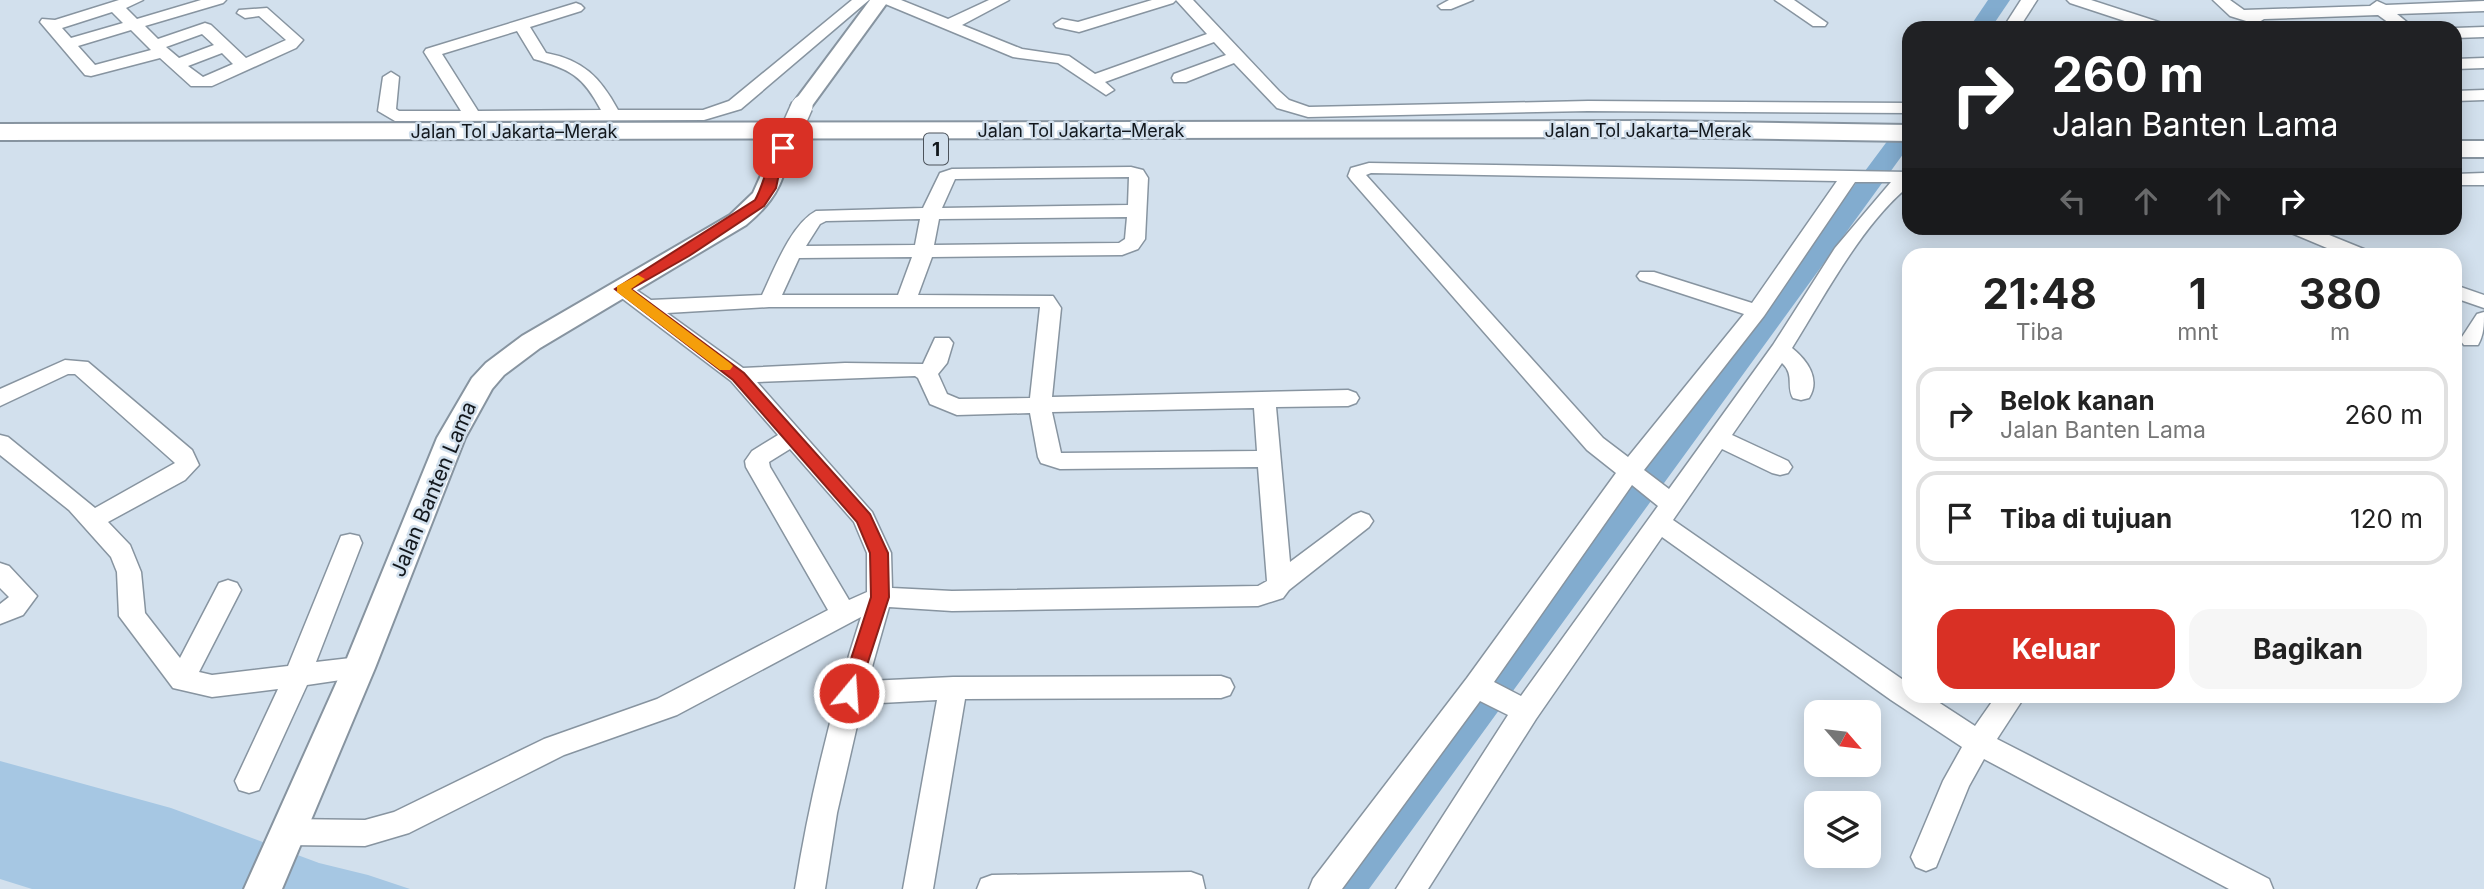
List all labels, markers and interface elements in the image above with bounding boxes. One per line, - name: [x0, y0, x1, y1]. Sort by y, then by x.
- text: 260 m: [2052, 45, 2204, 104]
- icon: right: [1937, 49, 2028, 140]
- text: Jalan Banten Lama: [2052, 105, 2338, 144]
- pin: [753, 118, 813, 178]
- street label: Jalan Tol Jakarta–Merak: [978, 120, 1185, 141]
- street label: Jalan Tol Jakarta–Merak: [1545, 120, 1752, 141]
- street label: Jalan Tol Jakarta–Merak: [411, 121, 618, 142]
- icon: arrive: [764, 129, 802, 167]
- road number: 1: [924, 134, 948, 164]
- icon: left: [2054, 182, 2092, 220]
- icon: ahead: [2127, 182, 2165, 220]
- icon: ahead: [2200, 182, 2238, 220]
- icon: right: [2273, 182, 2311, 220]
- text: 21:48: [1982, 268, 2097, 319]
- text: 1: [2189, 268, 2207, 319]
- text: 380: [2299, 268, 2382, 319]
- text: Tiba: [2016, 318, 2063, 346]
- text: mnt: [2177, 318, 2218, 346]
- text: m: [2330, 318, 2350, 346]
- text: Belok kanan: [2000, 385, 2155, 416]
- icon: right: [1941, 395, 1979, 433]
- street label: Jalan Banten Lama: [385, 398, 481, 580]
- text: 260 m: [2345, 399, 2423, 430]
- text: Jalan Banten Lama: [2000, 416, 2206, 444]
- icon: arrive: [1941, 499, 1979, 537]
- text: Tiba di tujuan: [2000, 503, 2172, 534]
- text: 120 m: [2350, 503, 2423, 534]
- button: Keluar: [1937, 609, 2175, 689]
- button: Bagikan: [2189, 609, 2427, 689]
- position arrow: [812, 656, 886, 730]
- north arrow: [1804, 700, 1881, 777]
- map controls: [1804, 700, 1881, 868]
- button: layers: [1804, 791, 1881, 868]

